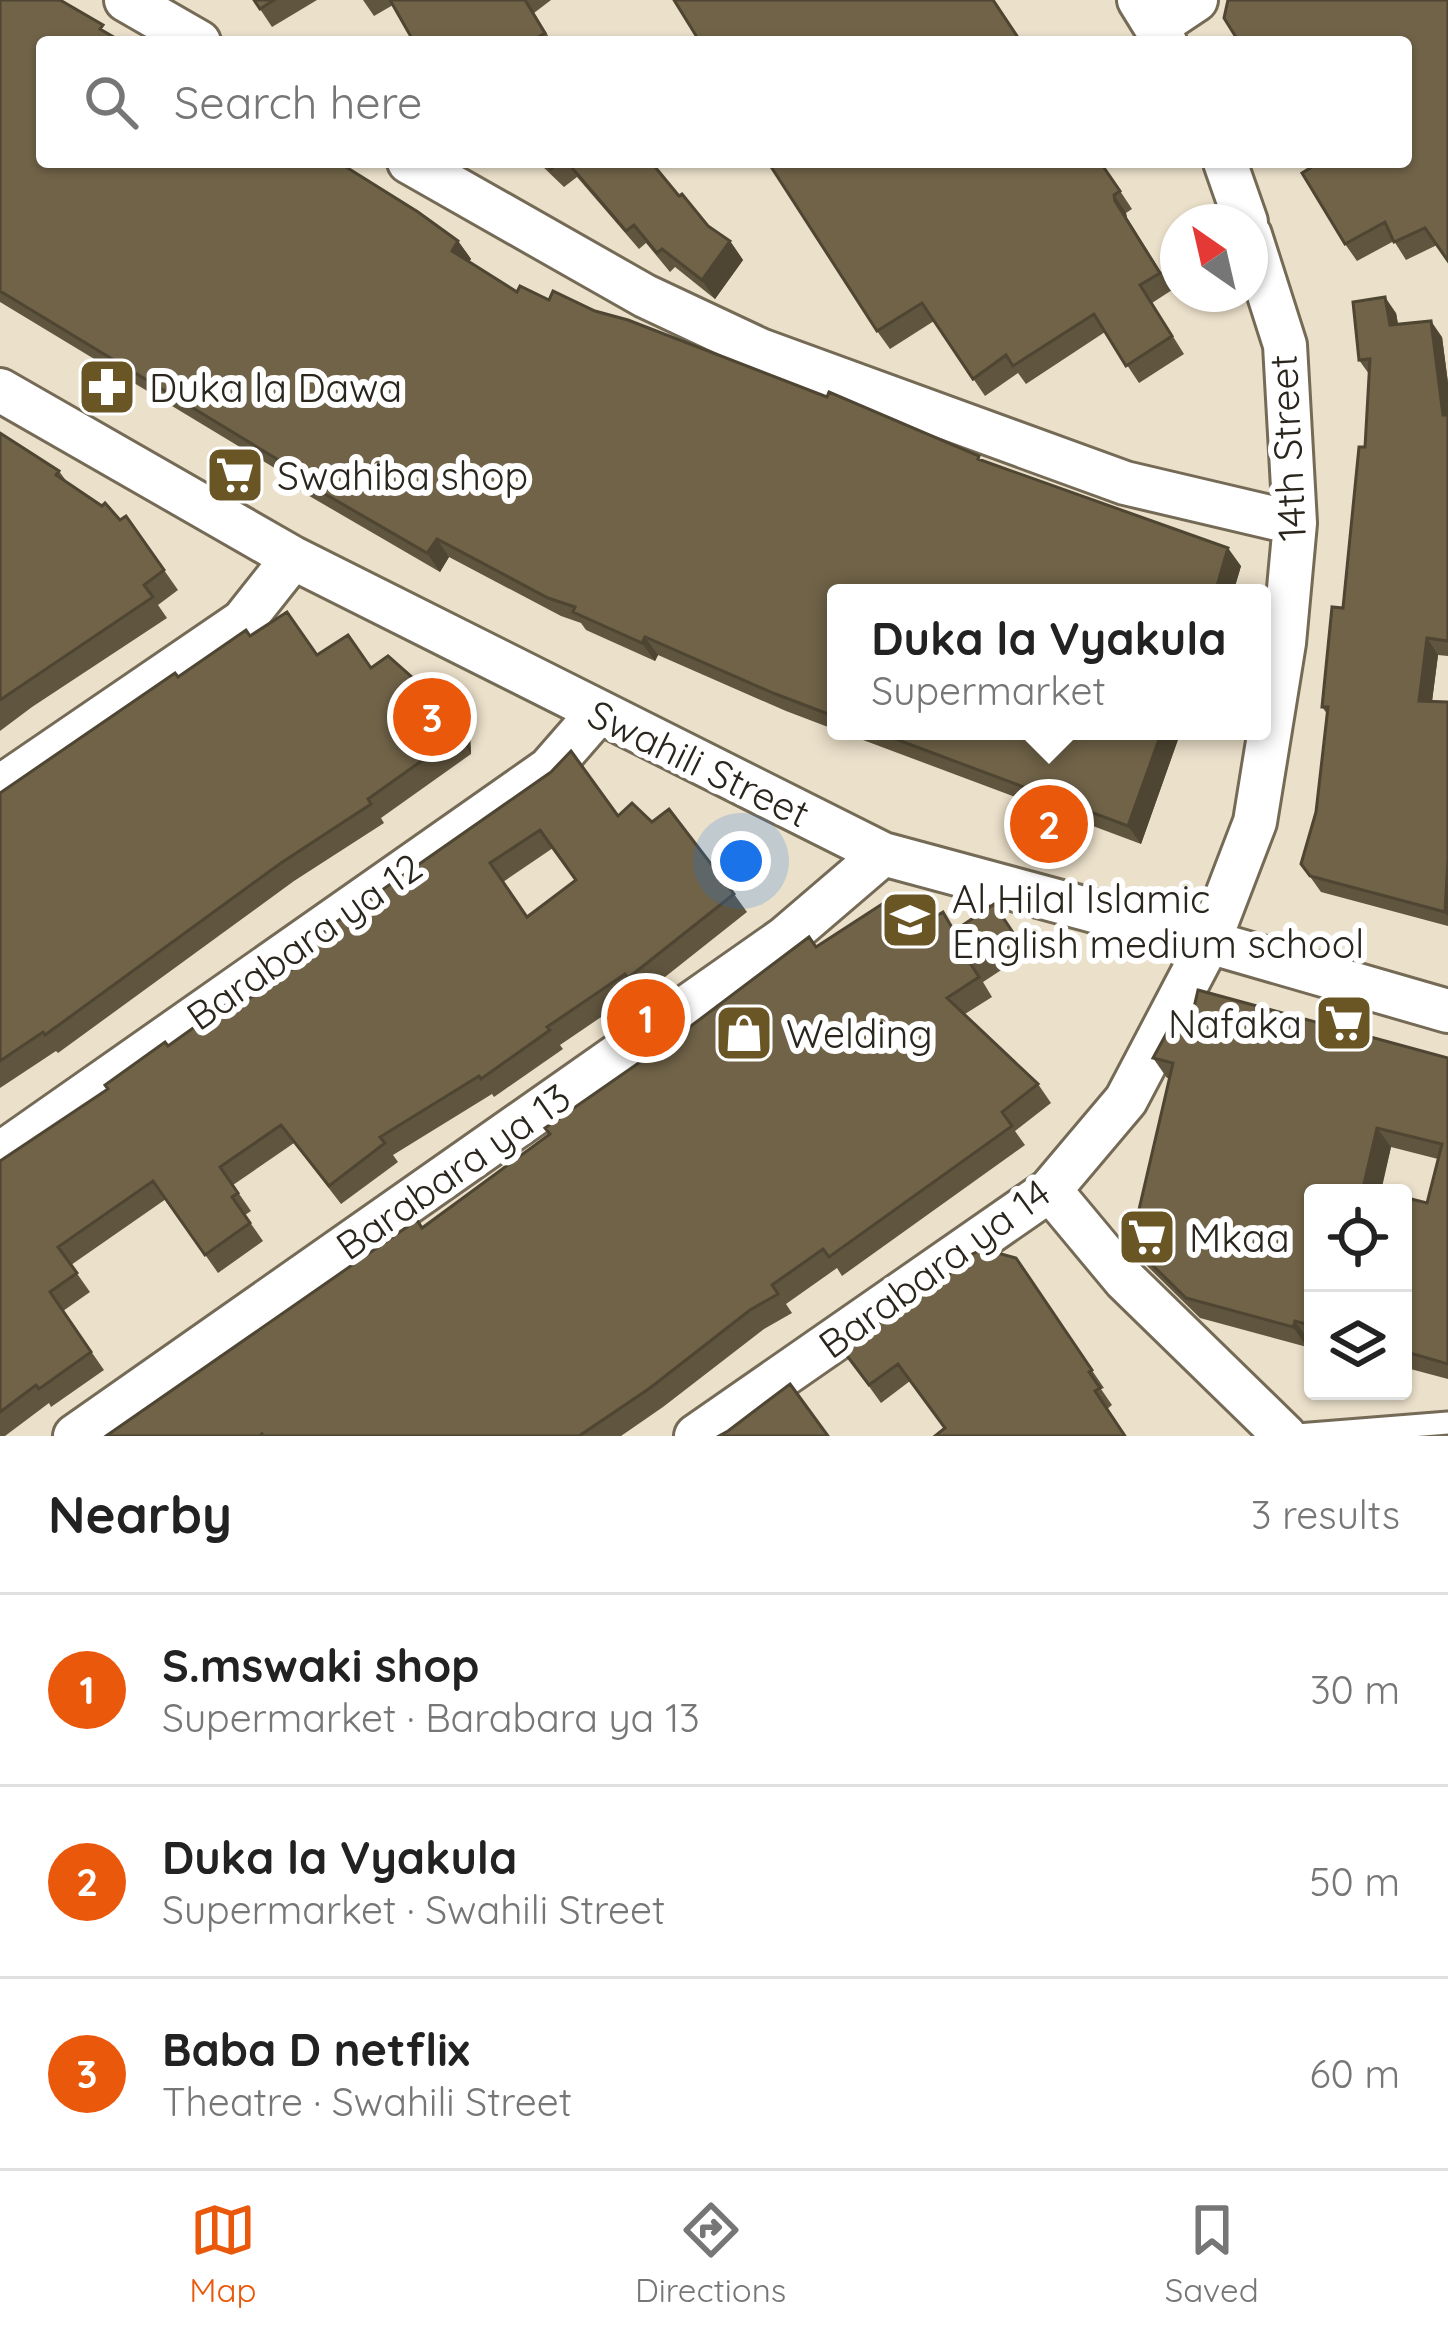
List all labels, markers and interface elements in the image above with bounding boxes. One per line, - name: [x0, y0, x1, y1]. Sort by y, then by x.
- search box: [36, 36, 1412, 168]
- icon: search: [78, 69, 144, 135]
- text: Search here: [174, 74, 422, 130]
- north arrow: [1160, 204, 1268, 312]
- street label: 14th Street: [1258, 353, 1316, 543]
- pharmacy icon: Duka la Dawa: [76, 356, 138, 418]
- place label: Duka la Dawa: [149, 363, 402, 412]
- supermarket icon: Swahiba shop: [204, 444, 266, 506]
- place label: Swahiba shop: [277, 451, 528, 500]
- popup: [827, 584, 1271, 740]
- text: Duka la Vyakula: [871, 610, 1227, 666]
- text: Supermarket: [871, 666, 1106, 715]
- pin: 3: [393, 672, 471, 762]
- street label: Swahili Street: [580, 688, 818, 838]
- pin: 2: [1010, 779, 1088, 869]
- your location: [711, 831, 771, 891]
- street label: Barabara ya 12: [177, 842, 431, 1040]
- place label: Al Hilal Islamic English medium school: [952, 874, 1364, 968]
- school or university icon: Al Hilal Islamic English medium school: [879, 889, 941, 951]
- pin: 1: [607, 973, 685, 1063]
- supermarket icon: Nafaka: [1313, 992, 1375, 1054]
- place label: Nafaka: [1168, 999, 1302, 1048]
- shop icon: Welding: [713, 1002, 775, 1064]
- place label: Welding: [786, 1009, 933, 1058]
- street label: Barabara ya 13: [326, 1072, 580, 1270]
- street label: Barabara ya 14: [809, 1168, 1059, 1368]
- map controls: [1304, 1184, 1412, 1400]
- button: locate: [1304, 1184, 1412, 1292]
- supermarket icon: Mkaa: [1116, 1206, 1178, 1268]
- place label: Mkaa: [1189, 1213, 1290, 1262]
- button: layers: [1304, 1292, 1412, 1400]
- text: Nearby: [48, 1482, 232, 1546]
- text: 3 results: [1251, 1490, 1400, 1539]
- text: S.mswaki shop: [162, 1637, 479, 1693]
- text: 1: [79, 1665, 95, 1714]
- text: 30 m: [1310, 1665, 1400, 1714]
- text: Supermarket · Barabara ya 13: [162, 1693, 700, 1742]
- text: Duka la Vyakula: [162, 1829, 517, 1885]
- text: 2: [76, 1857, 98, 1906]
- text: 50 m: [1309, 1857, 1400, 1906]
- text: Supermarket · Swahili Street: [162, 1885, 665, 1934]
- text: Baba D netflix: [162, 2021, 470, 2077]
- text: 3: [77, 2049, 97, 2098]
- text: 60 m: [1310, 2049, 1400, 2098]
- text: Theatre · Swahili Street: [162, 2077, 572, 2126]
- tab: Map: [189, 2197, 257, 2310]
- tab: Directions: [635, 2197, 786, 2310]
- tab: Saved: [1165, 2197, 1259, 2310]

